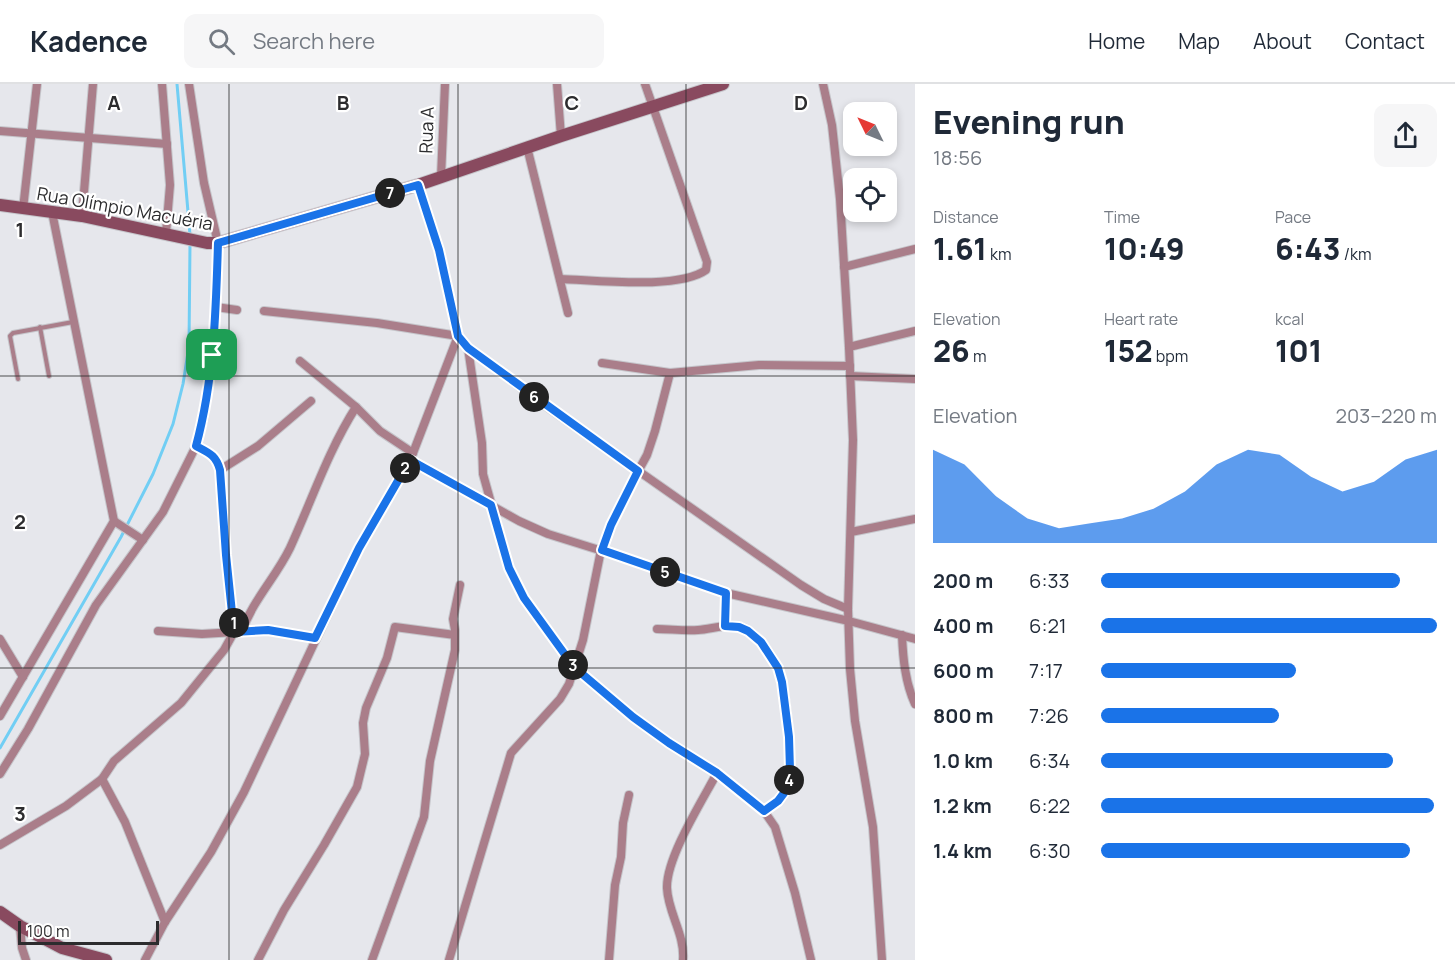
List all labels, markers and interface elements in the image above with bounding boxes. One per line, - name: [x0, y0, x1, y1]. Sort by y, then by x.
- search box: [184, 14, 604, 68]
- text: Kadence: [30, 22, 148, 60]
- icon: search: [205, 25, 238, 58]
- text: Search here: [253, 26, 375, 56]
- text: Home: [1088, 27, 1145, 55]
- text: Map: [1178, 27, 1220, 55]
- text: About: [1253, 27, 1312, 55]
- text: Contact: [1345, 27, 1425, 55]
- text: A: [107, 89, 121, 116]
- text: B: [337, 89, 350, 116]
- text: C: [565, 89, 579, 116]
- text: D: [794, 89, 808, 116]
- text: Evening run: [933, 99, 1125, 144]
- north arrow: [843, 102, 897, 156]
- map controls: [843, 102, 897, 222]
- button: share: [1374, 104, 1437, 167]
- street label: Rua A: [413, 105, 439, 154]
- text: 18:56: [933, 144, 982, 171]
- button: locate: [843, 168, 897, 222]
- pin: 7: [375, 178, 405, 208]
- street label: Rua Olímpio Macuéria: [35, 181, 215, 235]
- text: 7: [386, 182, 394, 204]
- text: Distance: [933, 206, 999, 228]
- text: Time: [1104, 206, 1140, 228]
- text: Pace: [1275, 206, 1311, 228]
- text: 1: [16, 216, 24, 243]
- text: 1.61: [933, 228, 987, 269]
- text: 10:49: [1104, 228, 1185, 269]
- text: 6:43: [1275, 228, 1341, 269]
- text: km: [987, 243, 1012, 265]
- text: /km: [1341, 243, 1371, 265]
- text: Elevation: [933, 308, 1001, 330]
- text: Heart rate: [1104, 308, 1178, 330]
- text: kcal: [1275, 308, 1304, 330]
- pin: [186, 329, 237, 380]
- text: 26: [933, 330, 970, 371]
- text: 152: [1104, 330, 1153, 371]
- text: 101: [1275, 330, 1322, 371]
- icon: arrive: [195, 338, 228, 371]
- text: m: [970, 345, 987, 367]
- text: bpm: [1153, 345, 1188, 367]
- pin: 6: [519, 382, 549, 412]
- text: 6: [529, 386, 539, 408]
- text: Elevation: [933, 402, 1017, 429]
- text: 203–220 m: [1336, 402, 1437, 429]
- pin: 2: [390, 453, 420, 483]
- text: 2: [400, 457, 410, 479]
- text: 2: [14, 508, 26, 535]
- pin: 5: [650, 557, 680, 587]
- text: 5: [660, 561, 670, 583]
- text: 200 m: [933, 567, 993, 594]
- text: 6:33: [1029, 567, 1070, 594]
- pin: 1: [219, 608, 249, 638]
- text: 1: [230, 612, 238, 634]
- text: 400 m: [933, 612, 993, 639]
- text: 6:21: [1029, 612, 1067, 639]
- pin: 3: [558, 650, 588, 680]
- text: 3: [568, 654, 578, 676]
- text: 600 m: [933, 657, 994, 684]
- text: 7:17: [1029, 657, 1063, 684]
- text: 800 m: [933, 702, 994, 729]
- text: 7:26: [1029, 702, 1069, 729]
- text: 1.0 km: [933, 747, 993, 774]
- text: 6:34: [1029, 747, 1070, 774]
- pin: 4: [774, 765, 804, 795]
- text: 4: [784, 769, 794, 791]
- text: 1.2 km: [933, 792, 992, 819]
- text: 6:22: [1029, 792, 1070, 819]
- text: 3: [14, 800, 26, 827]
- text: 1.4 km: [933, 837, 992, 864]
- text: 6:30: [1029, 837, 1071, 864]
- scale bar: [18, 918, 159, 946]
- text: 100 m: [27, 920, 70, 942]

